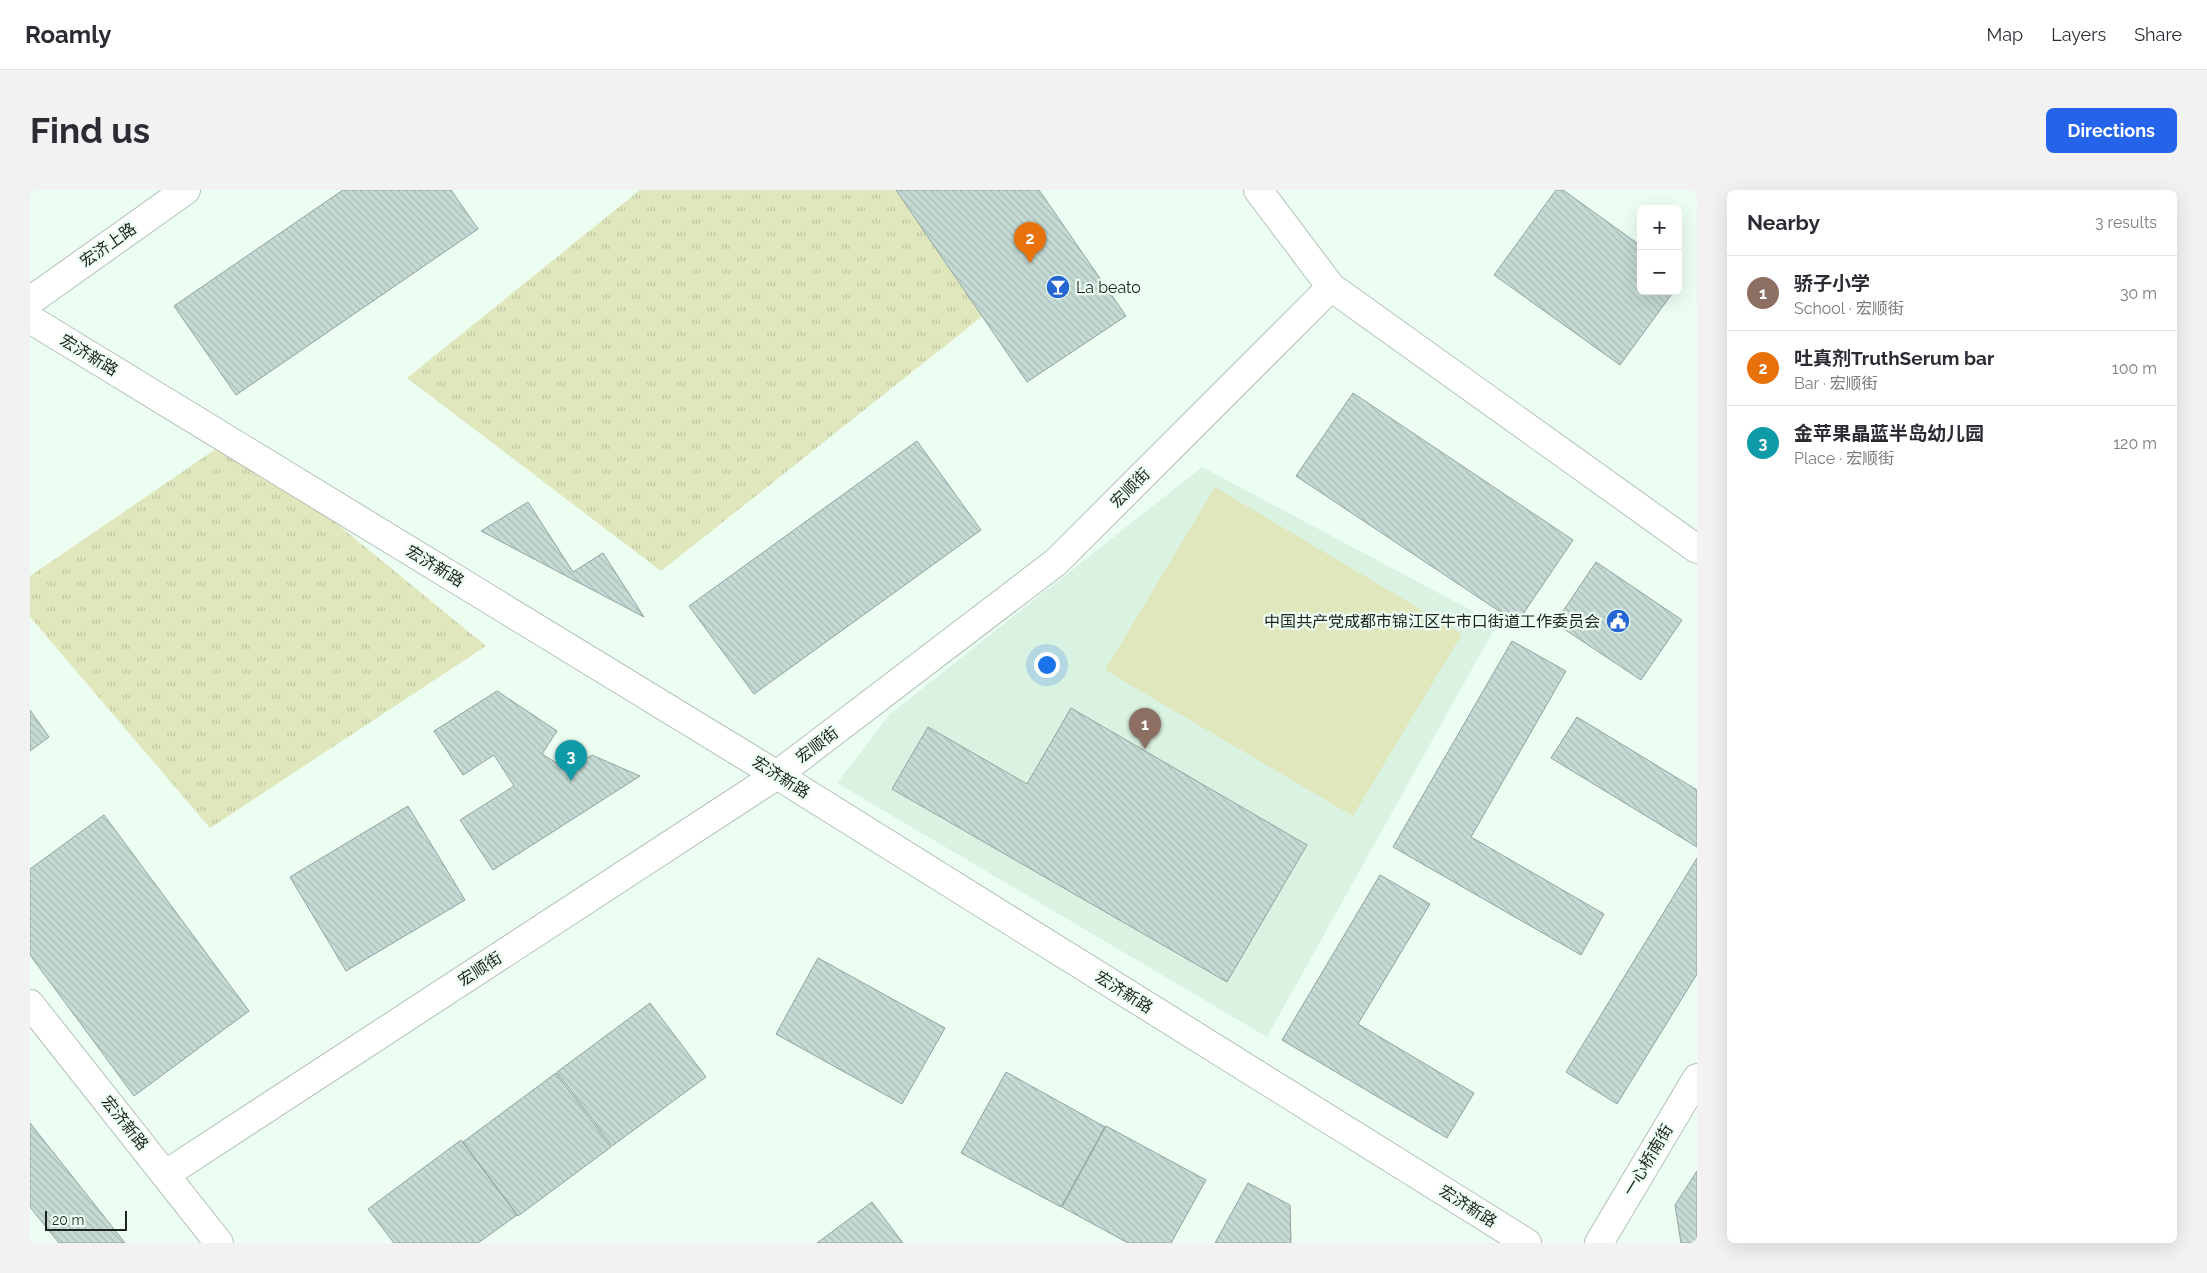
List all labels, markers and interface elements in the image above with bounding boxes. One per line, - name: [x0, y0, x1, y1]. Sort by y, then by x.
- text: Roamly: [25, 20, 111, 49]
- text: Map: [1987, 24, 2023, 45]
- text: Layers: [2051, 24, 2106, 45]
- text: Share: [2134, 24, 2182, 45]
- button: Directions: [2046, 108, 2177, 153]
- text: Find us: [30, 110, 150, 151]
- map controls: [1637, 205, 1682, 295]
- button: +: [1637, 205, 1682, 250]
- text: Nearby: [1747, 210, 1820, 235]
- text: 3 results: [2095, 213, 2157, 232]
- street label: 宏济上路: [76, 219, 140, 271]
- pin: 2: [1014, 222, 1046, 263]
- button: −: [1637, 250, 1682, 295]
- text: 骄子小学: [1794, 272, 1870, 294]
- bar icon: La beato: [1045, 274, 1071, 300]
- place label: La beato: [1076, 278, 1141, 297]
- text: 1: [1759, 284, 1767, 303]
- text: 30 m: [2120, 284, 2157, 303]
- text: School · 宏顺街: [1794, 299, 1904, 318]
- street label: 宏济新路: [57, 330, 121, 380]
- text: 吐真剂TruthSerum bar: [1794, 347, 1994, 369]
- text: 2: [1758, 359, 1768, 378]
- text: 100 m: [2112, 359, 2157, 378]
- text: Bar · 宏顺街: [1794, 374, 1878, 393]
- text: 金苹果晶蓝半岛幼儿园: [1794, 422, 1984, 444]
- text: 3: [1759, 434, 1767, 453]
- text: 120 m: [2113, 434, 2157, 453]
- text: Place · 宏顺街: [1794, 449, 1894, 468]
- street label: 宏顺街: [1106, 464, 1154, 512]
- street label: 宏济新路: [403, 541, 467, 591]
- public building icon: 中国共产党成都市锦江区牛市口街道工作委员会: [1605, 608, 1631, 634]
- place label: 中国共产党成都市锦江区牛市口街道工作委员会: [1264, 612, 1600, 631]
- your location: [1034, 652, 1060, 678]
- pin: 1: [1129, 708, 1161, 749]
- street label: 宏顺街: [792, 723, 842, 767]
- pin: 3: [555, 740, 587, 781]
- street label: 宏济新路: [749, 752, 813, 802]
- street label: 宏顺街: [455, 948, 505, 990]
- street label: 宏济新路: [1092, 967, 1156, 1017]
- street label: 宏济新路: [97, 1092, 153, 1154]
- street label: 一心桥南街: [1619, 1121, 1677, 1199]
- street label: 宏济新路: [1436, 1181, 1500, 1231]
- scale bar: [45, 1208, 128, 1231]
- text: 20 m: [52, 1212, 84, 1228]

